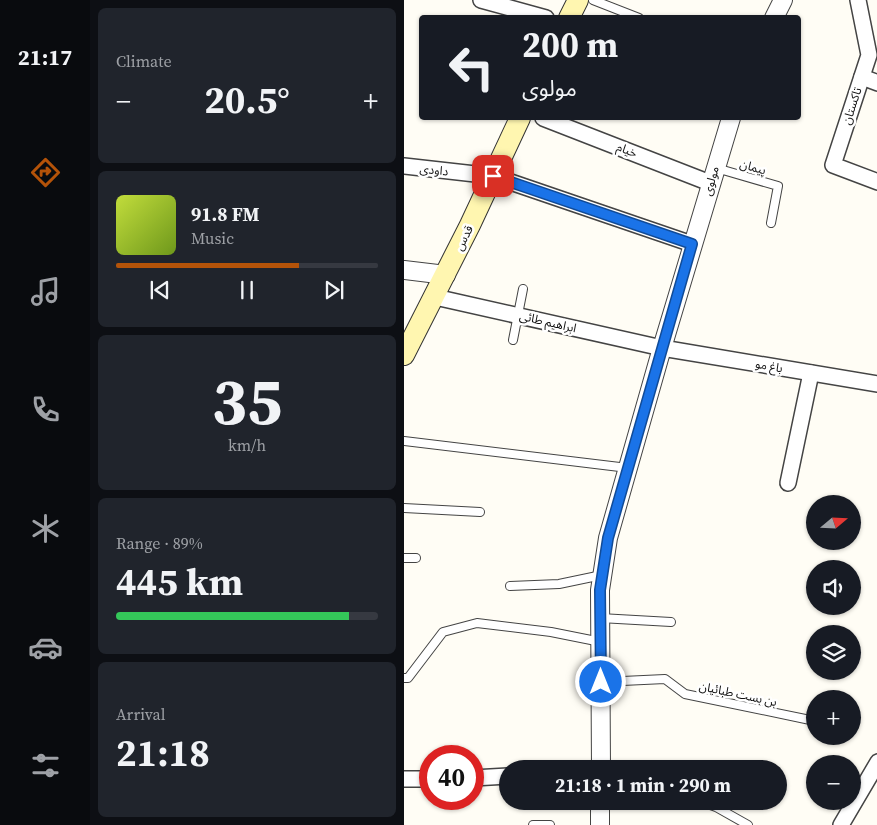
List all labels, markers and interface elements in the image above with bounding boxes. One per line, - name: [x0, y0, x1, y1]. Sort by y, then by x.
- text: 200 m: [522, 21, 618, 69]
- icon: left: [439, 35, 504, 100]
- text: 21:17: [18, 42, 72, 72]
- text: Climate: [116, 50, 172, 72]
- text: مولوی: [522, 73, 577, 103]
- text: 20.5°: [204, 74, 290, 126]
- text: −: [116, 82, 131, 120]
- text: +: [363, 82, 378, 120]
- street label: تاکستان: [838, 85, 866, 127]
- street label: خیام: [614, 139, 640, 162]
- icon: directions: [28, 155, 63, 190]
- pin: [472, 155, 514, 197]
- street label: پیمان: [738, 156, 768, 178]
- street label: داودی: [419, 161, 449, 179]
- icon: arrive: [479, 162, 507, 190]
- street label: مولوی: [699, 164, 723, 198]
- text: 91.8 FM: [191, 201, 260, 227]
- street label: قدس: [451, 223, 477, 253]
- text: Music: [191, 227, 234, 249]
- icon: music: [28, 274, 63, 309]
- icon: previous: [146, 276, 174, 304]
- icon: pause: [233, 276, 261, 304]
- icon: next: [320, 276, 348, 304]
- street label: ابراهیم طائی: [518, 308, 578, 337]
- street label: باغ مو: [754, 356, 784, 377]
- text: 35: [212, 357, 282, 446]
- icon: phone: [28, 392, 63, 427]
- text: km/h: [228, 434, 266, 456]
- north arrow: [806, 495, 862, 550]
- map controls: [806, 495, 861, 810]
- icon: climate: [28, 511, 63, 546]
- text: Range · 89%: [116, 532, 203, 554]
- text: 445 km: [116, 556, 243, 608]
- button: sound: [806, 560, 861, 615]
- button: layers: [806, 625, 861, 680]
- icon: car: [28, 630, 63, 665]
- position arrow: [574, 655, 626, 707]
- street label: بن بست طبائیان: [698, 678, 778, 710]
- button: +: [806, 690, 861, 745]
- text: Arrival: [116, 703, 165, 725]
- text: 21:18: [116, 727, 210, 779]
- speed limit sign: 40: [419, 745, 484, 810]
- icon: filters: [28, 748, 63, 783]
- button: −: [806, 755, 861, 810]
- text: 21:18 · 1 min · 290 m: [555, 772, 731, 798]

